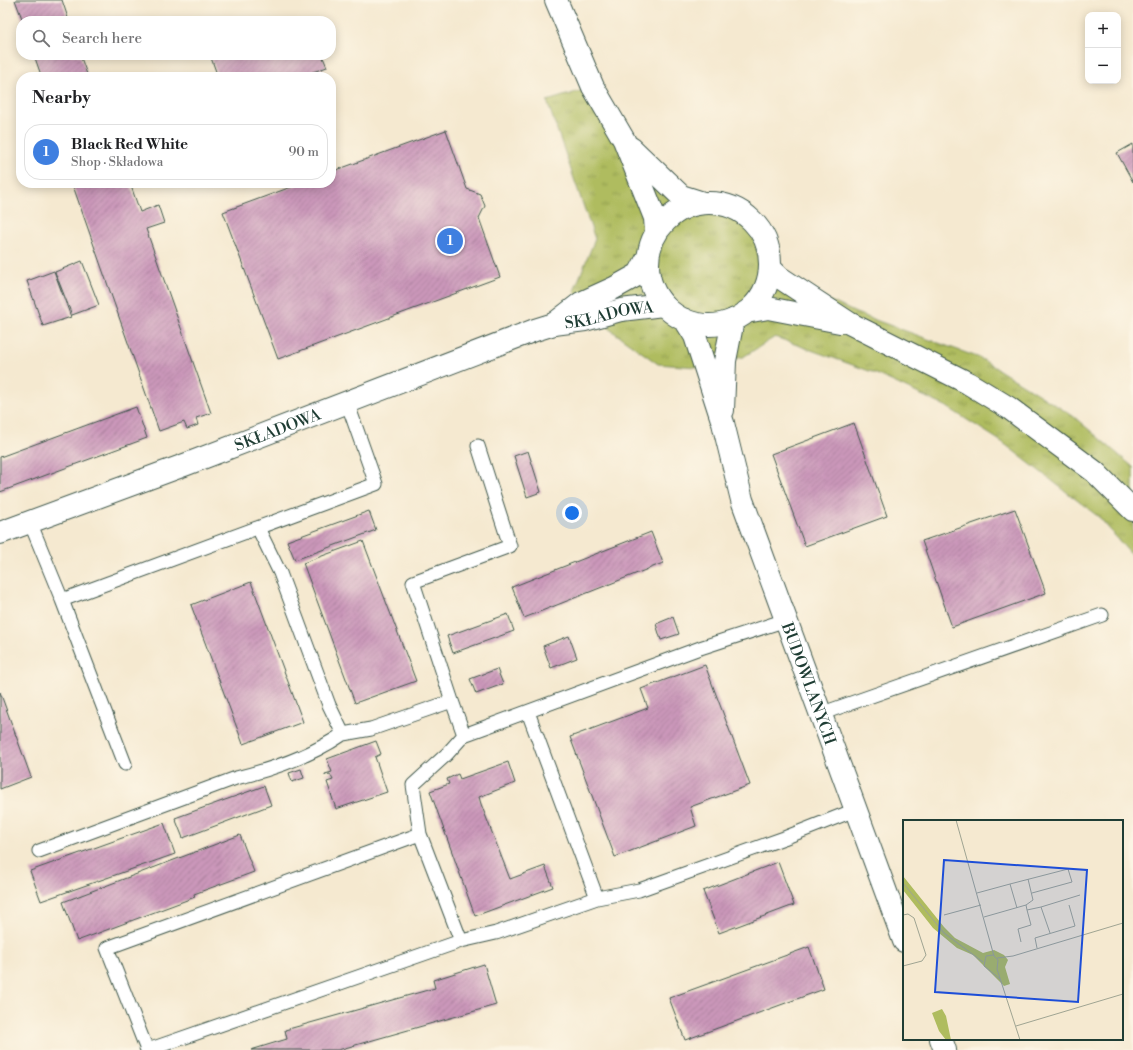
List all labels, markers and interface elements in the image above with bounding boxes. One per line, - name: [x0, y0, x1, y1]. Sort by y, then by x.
- map controls: [1085, 12, 1121, 84]
- button: +: [1085, 12, 1121, 48]
- search box: [16, 16, 336, 60]
- icon: search: [30, 27, 52, 49]
- text: Search here: [62, 29, 142, 48]
- button: −: [1085, 48, 1121, 84]
- text: Nearby: [32, 87, 91, 109]
- text: Black Red White: [71, 135, 188, 154]
- text: 1: [43, 144, 49, 160]
- text: 90 m: [288, 144, 319, 160]
- text: Shop · Składowa: [71, 154, 163, 170]
- pin: 1: [437, 226, 463, 256]
- street label: SKŁADOWA: [563, 297, 656, 334]
- street label: SKŁADOWA: [232, 404, 324, 456]
- your location: [562, 503, 582, 523]
- street label: BUDOWLANYCH: [776, 619, 840, 748]
- inset map: [903, 820, 1123, 1040]

